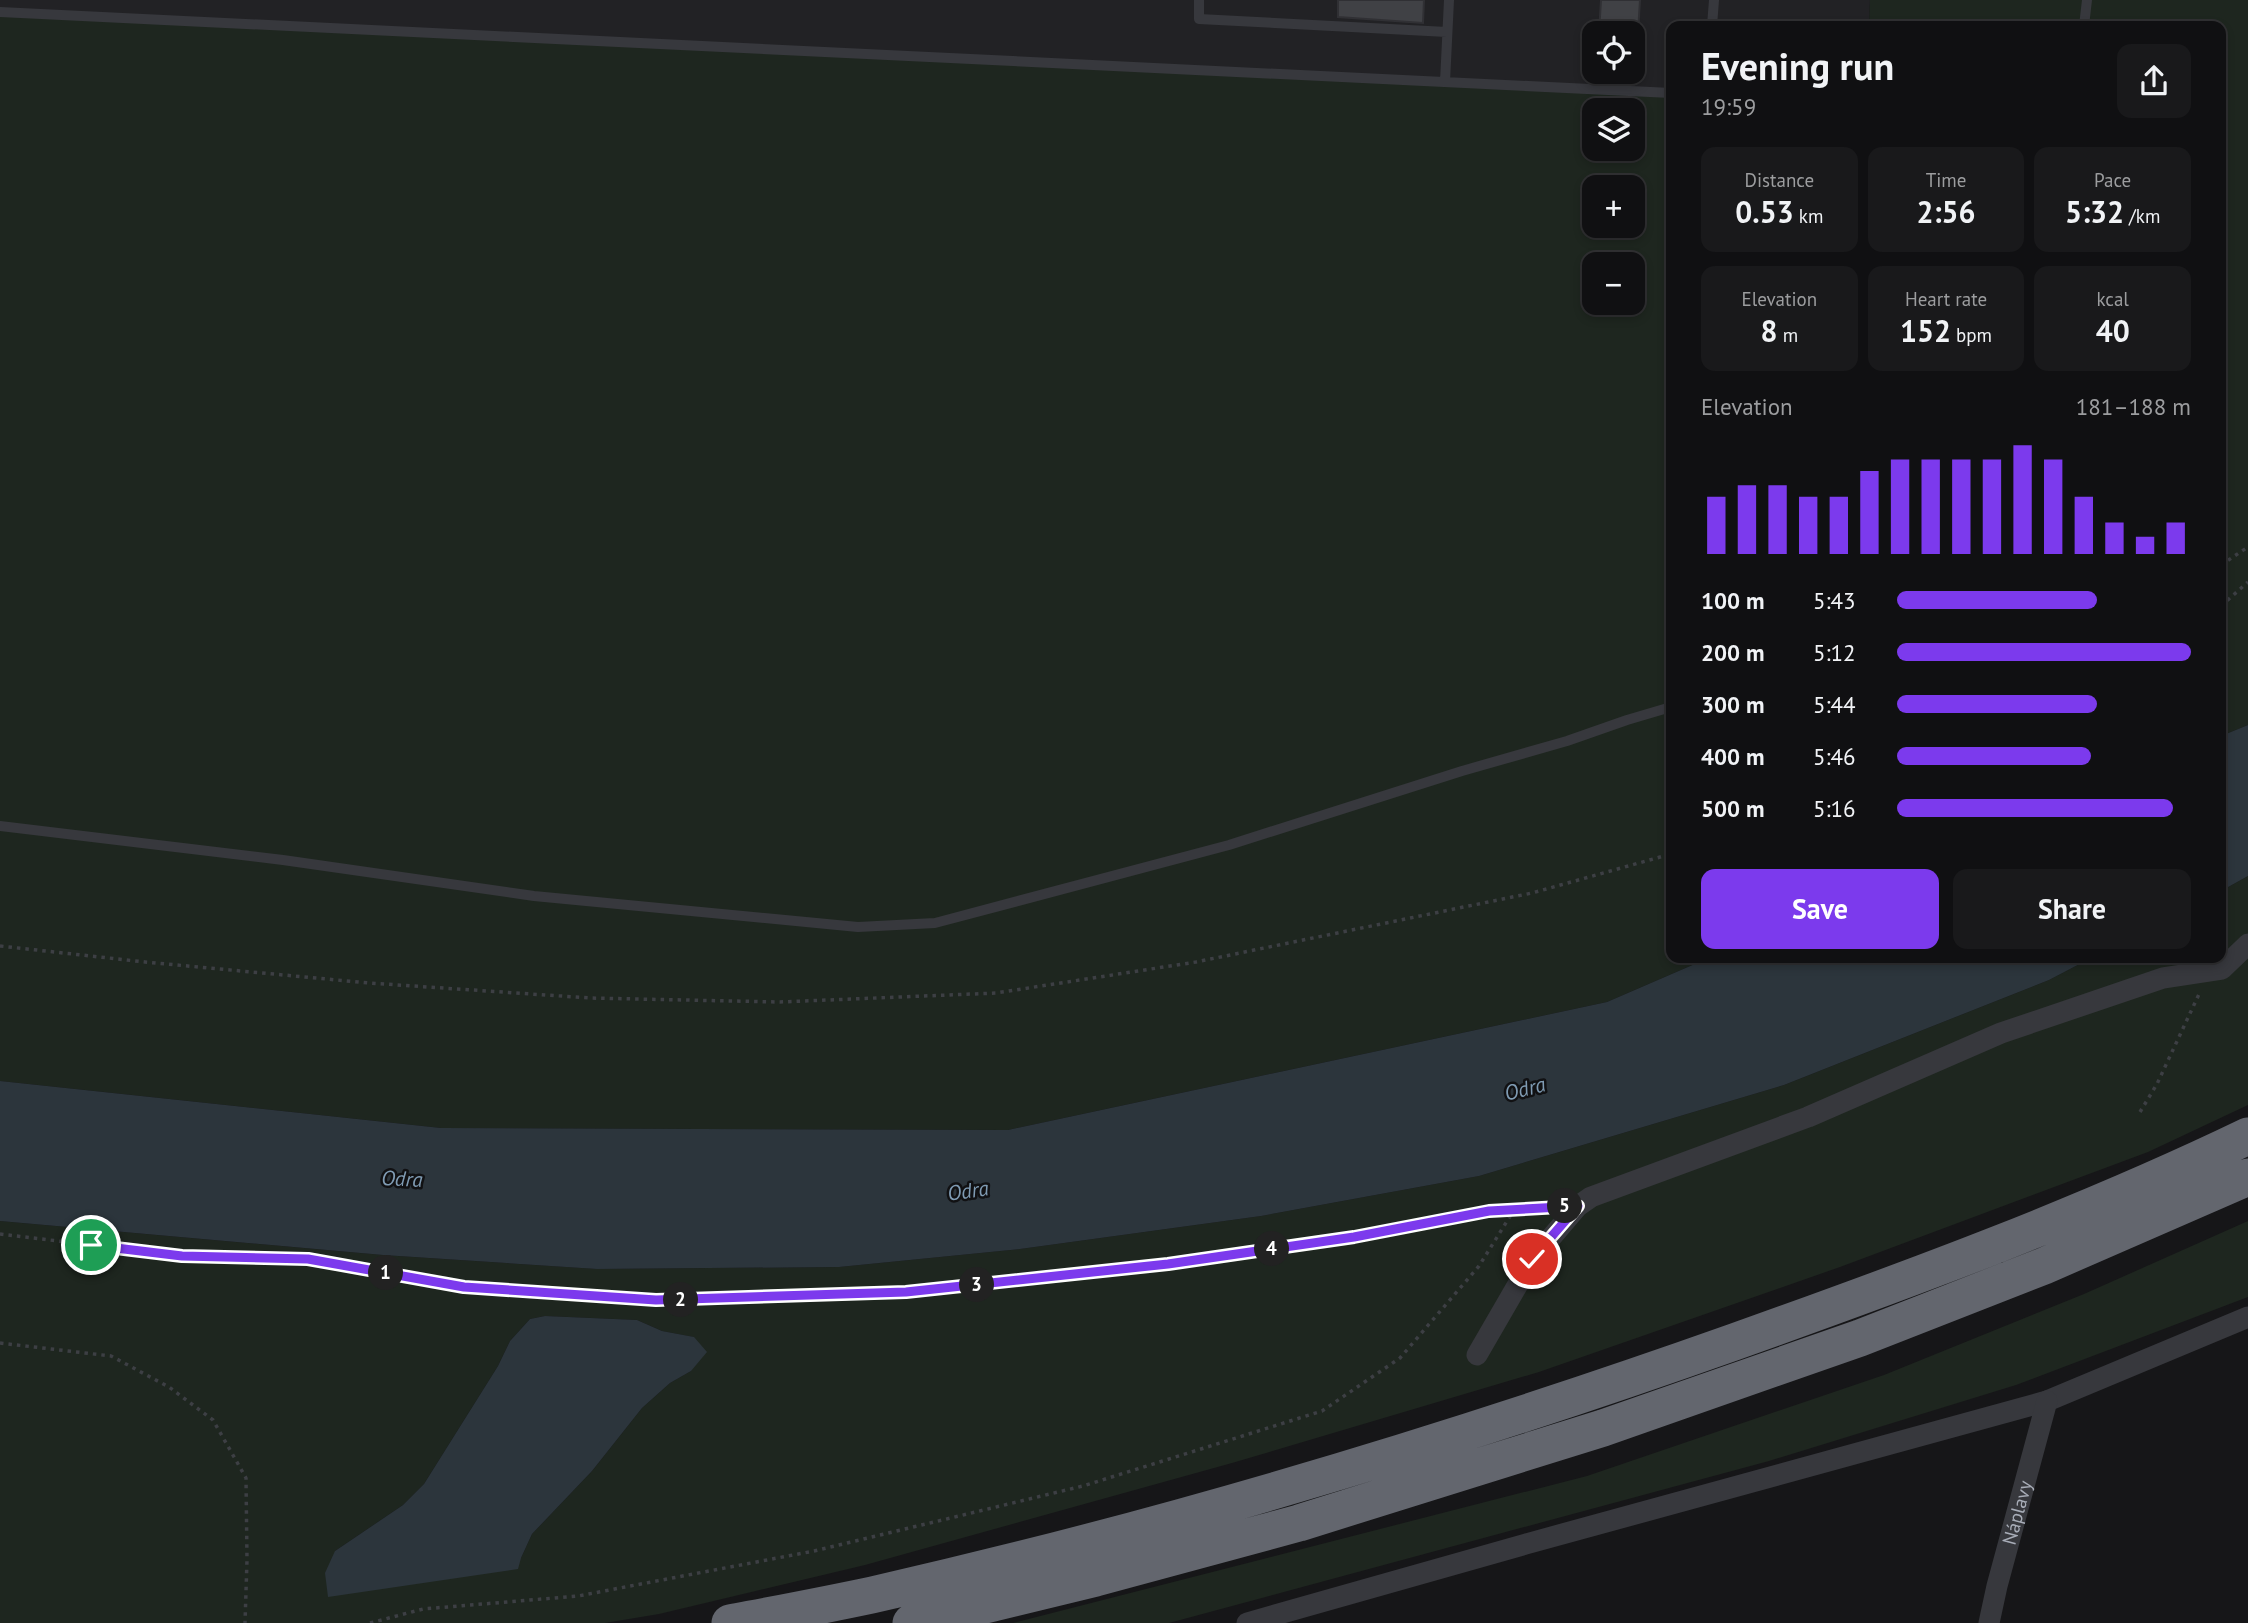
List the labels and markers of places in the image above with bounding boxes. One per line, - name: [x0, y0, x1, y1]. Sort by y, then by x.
- pin: 5: [1548, 1188, 1582, 1224]
- pin: [61, 1215, 121, 1275]
- pin: [1502, 1229, 1562, 1289]
- pin: 4: [1254, 1232, 1290, 1266]
- pin: 1: [368, 1256, 404, 1290]
- pin: 3: [960, 1268, 995, 1302]
- pin: 2: [664, 1282, 698, 1318]

